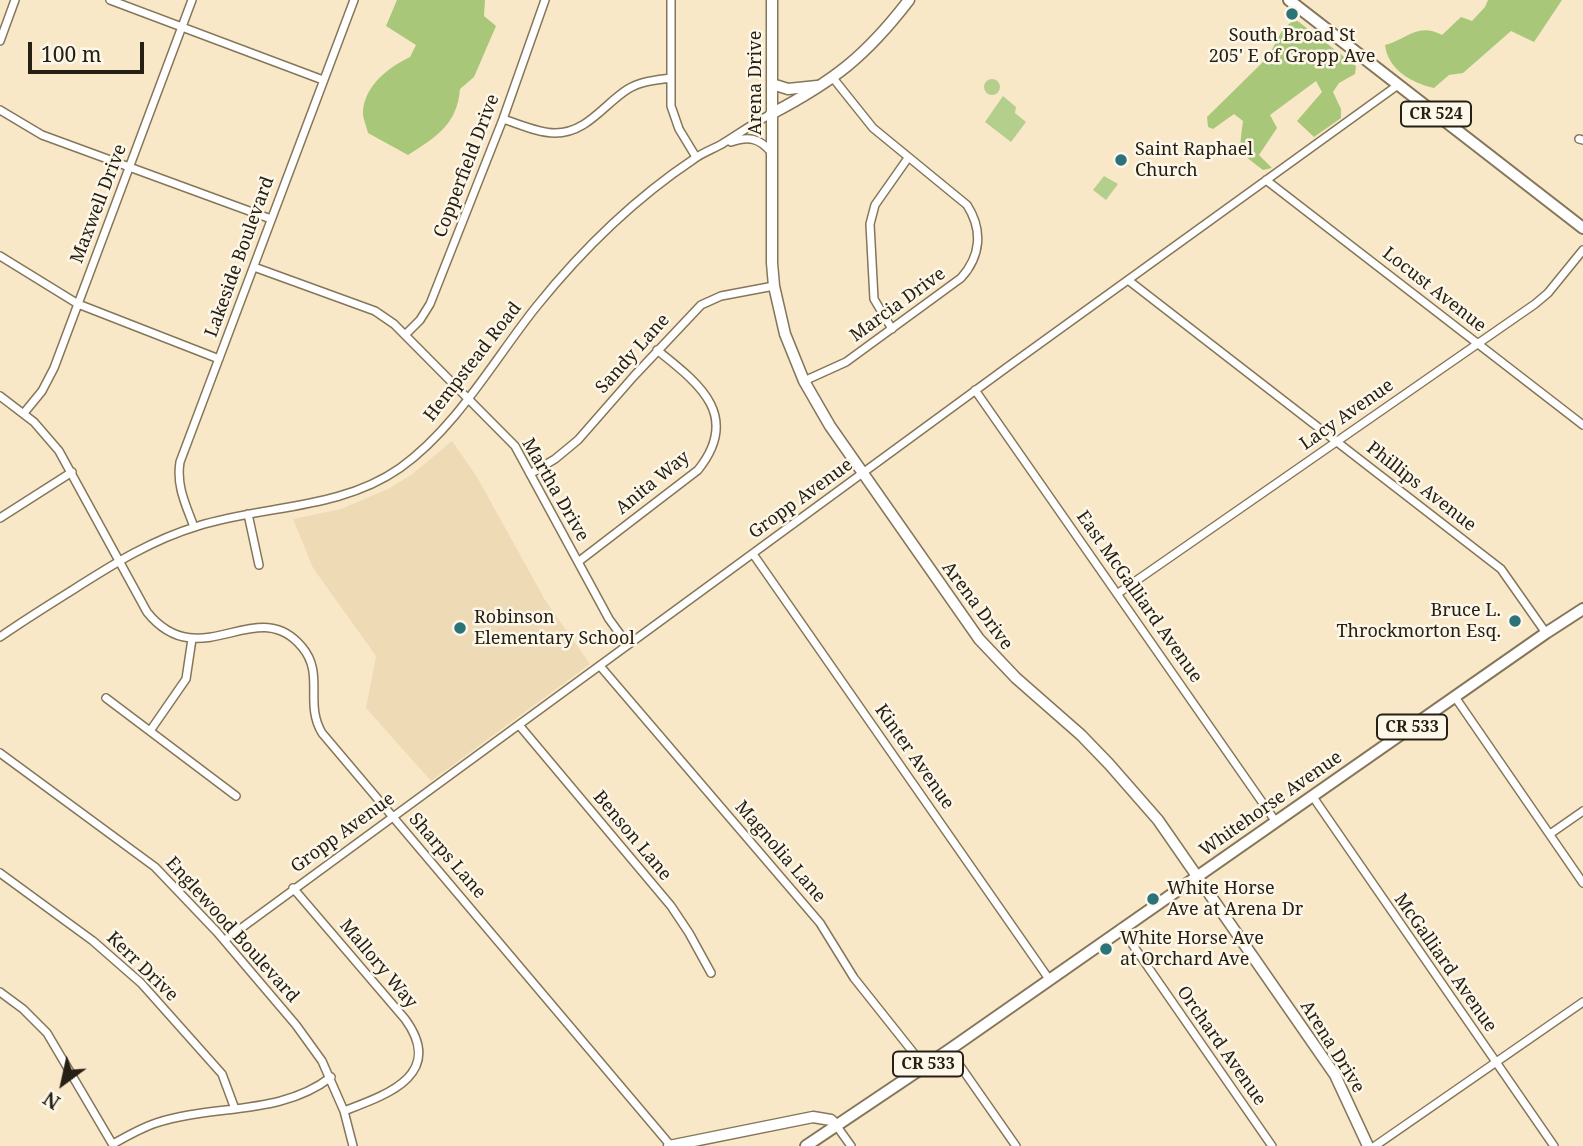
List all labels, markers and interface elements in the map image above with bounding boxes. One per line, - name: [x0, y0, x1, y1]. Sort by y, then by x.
- marker: South Broad St 205' E of Gropp Ave: [1284, 6, 1300, 22]
- place label: South Broad St 205' E of Gropp Ave: [1209, 25, 1375, 68]
- scale bar: [32, 28, 147, 72]
- street label: Arena Drive: [745, 31, 767, 135]
- text: 100 m: [41, 40, 102, 68]
- street label: Copperfield Drive: [430, 91, 504, 241]
- road number: CR 524: [1401, 102, 1471, 126]
- place label: Saint Raphael Church: [1135, 139, 1253, 182]
- street label: Maxwell Drive: [66, 141, 132, 267]
- marker: Saint Raphael Church: [1113, 152, 1129, 168]
- street label: Lakeside Boulevard: [201, 174, 279, 340]
- street label: Locust Avenue: [1378, 243, 1490, 337]
- street label: Marcia Drive: [846, 263, 950, 347]
- street label: Hempstead Road: [420, 298, 526, 426]
- street label: Sandy Lane: [592, 310, 674, 398]
- street label: Lacy Avenue: [1296, 375, 1398, 455]
- street label: Martha Drive: [517, 435, 593, 545]
- street label: Phillips Avenue: [1362, 437, 1480, 537]
- street label: Anita Way: [612, 447, 694, 519]
- street label: Gropp Avenue: [745, 454, 857, 544]
- street label: East McGalliard Avenue: [1071, 507, 1207, 687]
- street label: Arena Drive: [937, 558, 1017, 654]
- place label: Bruce L. Throckmorton Esq.: [1337, 600, 1501, 642]
- place label: Robinson Elementary School: [474, 607, 635, 650]
- marker: Bruce L. Throckmorton Esq.: [1507, 613, 1523, 629]
- marker: Robinson Elementary School: [452, 620, 468, 636]
- street label: Kinter Avenue: [870, 700, 958, 814]
- road number: CR 533: [1377, 714, 1447, 740]
- street label: Whitehorse Avenue: [1196, 747, 1346, 861]
- street label: Benson Lane: [588, 787, 676, 885]
- street label: Gropp Avenue: [287, 788, 399, 878]
- street label: Magnolia Lane: [730, 797, 830, 907]
- street label: Sharps Lane: [404, 809, 490, 903]
- street label: Englewood Boulevard: [161, 853, 303, 1007]
- place label: White Horse Ave at Arena Dr: [1167, 878, 1303, 920]
- street label: McGalliard Avenue: [1389, 890, 1501, 1036]
- marker: White Horse Ave at Arena Dr: [1145, 891, 1161, 907]
- street label: Mallory Way: [335, 915, 421, 1013]
- street label: Kerr Drive: [102, 928, 182, 1006]
- place label: White Horse Ave at Orchard Ave: [1120, 928, 1264, 970]
- marker: White Horse Ave at Orchard Ave: [1098, 941, 1114, 957]
- street label: Orchard Avenue: [1172, 982, 1270, 1110]
- street label: Arena Drive: [1295, 997, 1369, 1097]
- north arrow: [28, 1048, 98, 1118]
- road number: CR 533: [893, 1052, 963, 1076]
- text: N: [38, 1086, 65, 1116]

